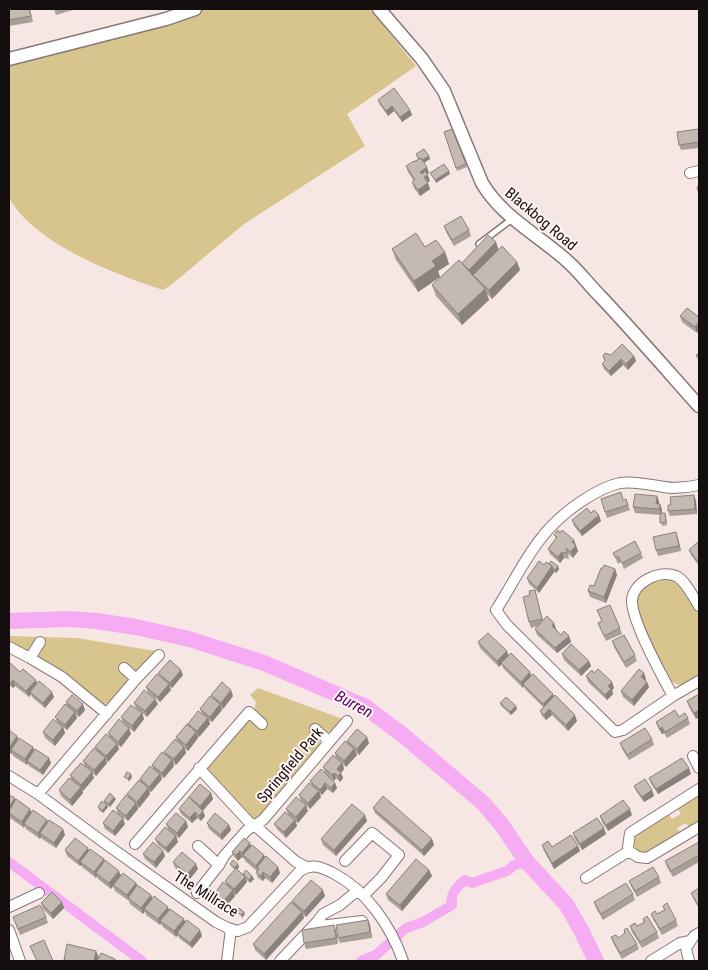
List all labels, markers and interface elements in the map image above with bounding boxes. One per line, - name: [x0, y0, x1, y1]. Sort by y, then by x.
- street label: Blackbog Road: [501, 184, 581, 254]
- water label: Burren: [332, 686, 376, 722]
- street label: Springfield Park: [253, 723, 327, 807]
- street label: The Millrace: [170, 867, 242, 921]

